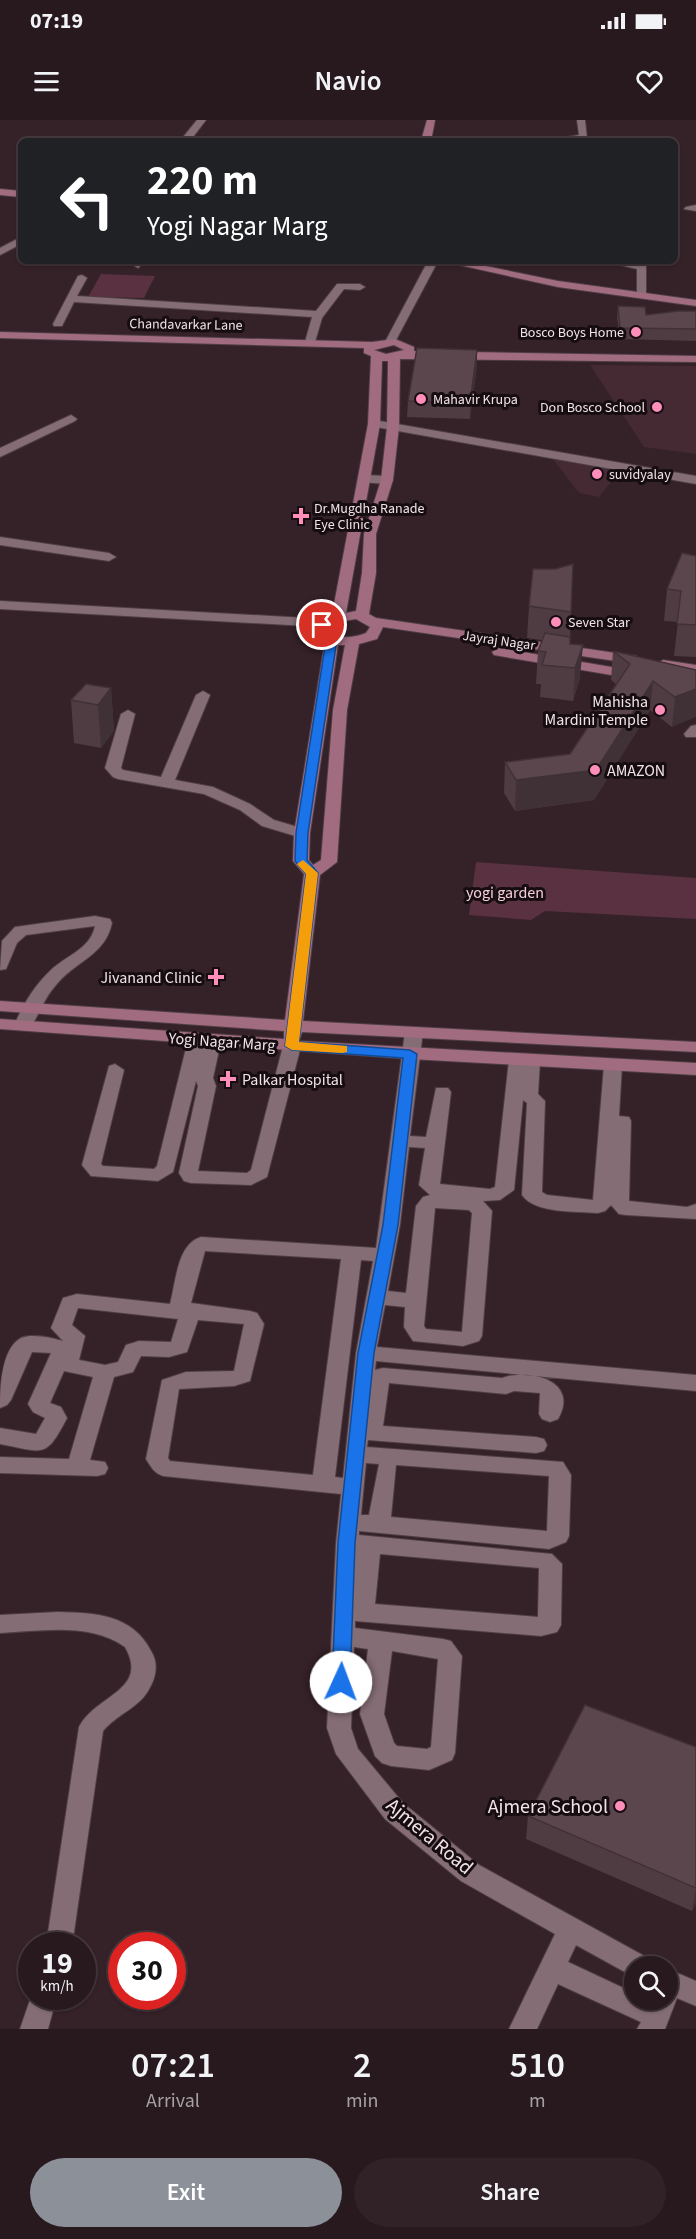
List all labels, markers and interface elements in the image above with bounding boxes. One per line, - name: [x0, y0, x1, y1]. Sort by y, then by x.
- text: 07:19: [30, 5, 83, 37]
- text: Navio: [315, 62, 381, 101]
- icon: menu: [30, 65, 63, 98]
- icon: heart: [633, 65, 666, 98]
- text: 220 m: [147, 151, 258, 211]
- icon: left: [48, 162, 126, 240]
- text: Yogi Nagar Marg: [147, 207, 328, 246]
- street label: Chandavarkar Lane: [129, 314, 243, 336]
- place label: Bosco Boys Home: [520, 323, 624, 343]
- marker: Bosco Boys Home: [629, 325, 643, 339]
- place label: Mahavir Krupa: [433, 390, 518, 410]
- marker: Mahavir Krupa: [414, 392, 428, 406]
- place label: Don Bosco School: [540, 398, 645, 418]
- marker: Don Bosco School: [650, 400, 664, 414]
- place label: suvidyalay: [609, 465, 671, 485]
- marker: suvidyalay: [590, 467, 604, 481]
- place label: Dr.Mugdha Ranade Eye Clinic: [314, 499, 425, 535]
- marker: Dr.Mugdha Ranade Eye Clinic: [292, 507, 310, 525]
- pin: [296, 599, 347, 650]
- icon: arrive: [305, 608, 338, 641]
- place label: Seven Star: [568, 613, 630, 633]
- marker: Seven Star: [549, 615, 563, 629]
- street label: Jayraj Nagar: [461, 626, 537, 656]
- place label: Mahisha Mardini Temple: [545, 691, 648, 731]
- marker: Mahisha Mardini Temple: [653, 703, 667, 717]
- place label: AMAZON: [607, 760, 665, 782]
- marker: AMAZON: [588, 763, 602, 777]
- park label: yogi garden: [466, 882, 544, 904]
- place label: Jivanand Clinic: [100, 967, 202, 989]
- marker: Jivanand Clinic: [207, 968, 225, 986]
- street label: Yogi Nagar Marg: [167, 1027, 276, 1057]
- place label: Palkar Hospital: [242, 1069, 343, 1091]
- marker: Palkar Hospital: [219, 1070, 237, 1088]
- position arrow: [309, 1650, 373, 1714]
- street label: Ajmera Road: [380, 1792, 479, 1881]
- place label: Ajmera School: [488, 1793, 608, 1821]
- marker: Ajmera School: [613, 1799, 627, 1813]
- speed limit sign: 30: [108, 1932, 186, 2010]
- text: 19: [41, 1942, 73, 1985]
- map controls: [624, 1956, 678, 2010]
- button: search: [624, 1956, 678, 2010]
- text: km/h: [40, 1976, 74, 1997]
- text: 07:21: [131, 2040, 215, 2091]
- text: 2: [353, 2040, 371, 2091]
- text: 510: [509, 2040, 565, 2091]
- text: Arrival: [146, 2087, 200, 2115]
- text: min: [346, 2087, 378, 2115]
- text: m: [529, 2087, 545, 2115]
- button: Exit: [30, 2158, 342, 2227]
- button: Share: [354, 2158, 666, 2227]

